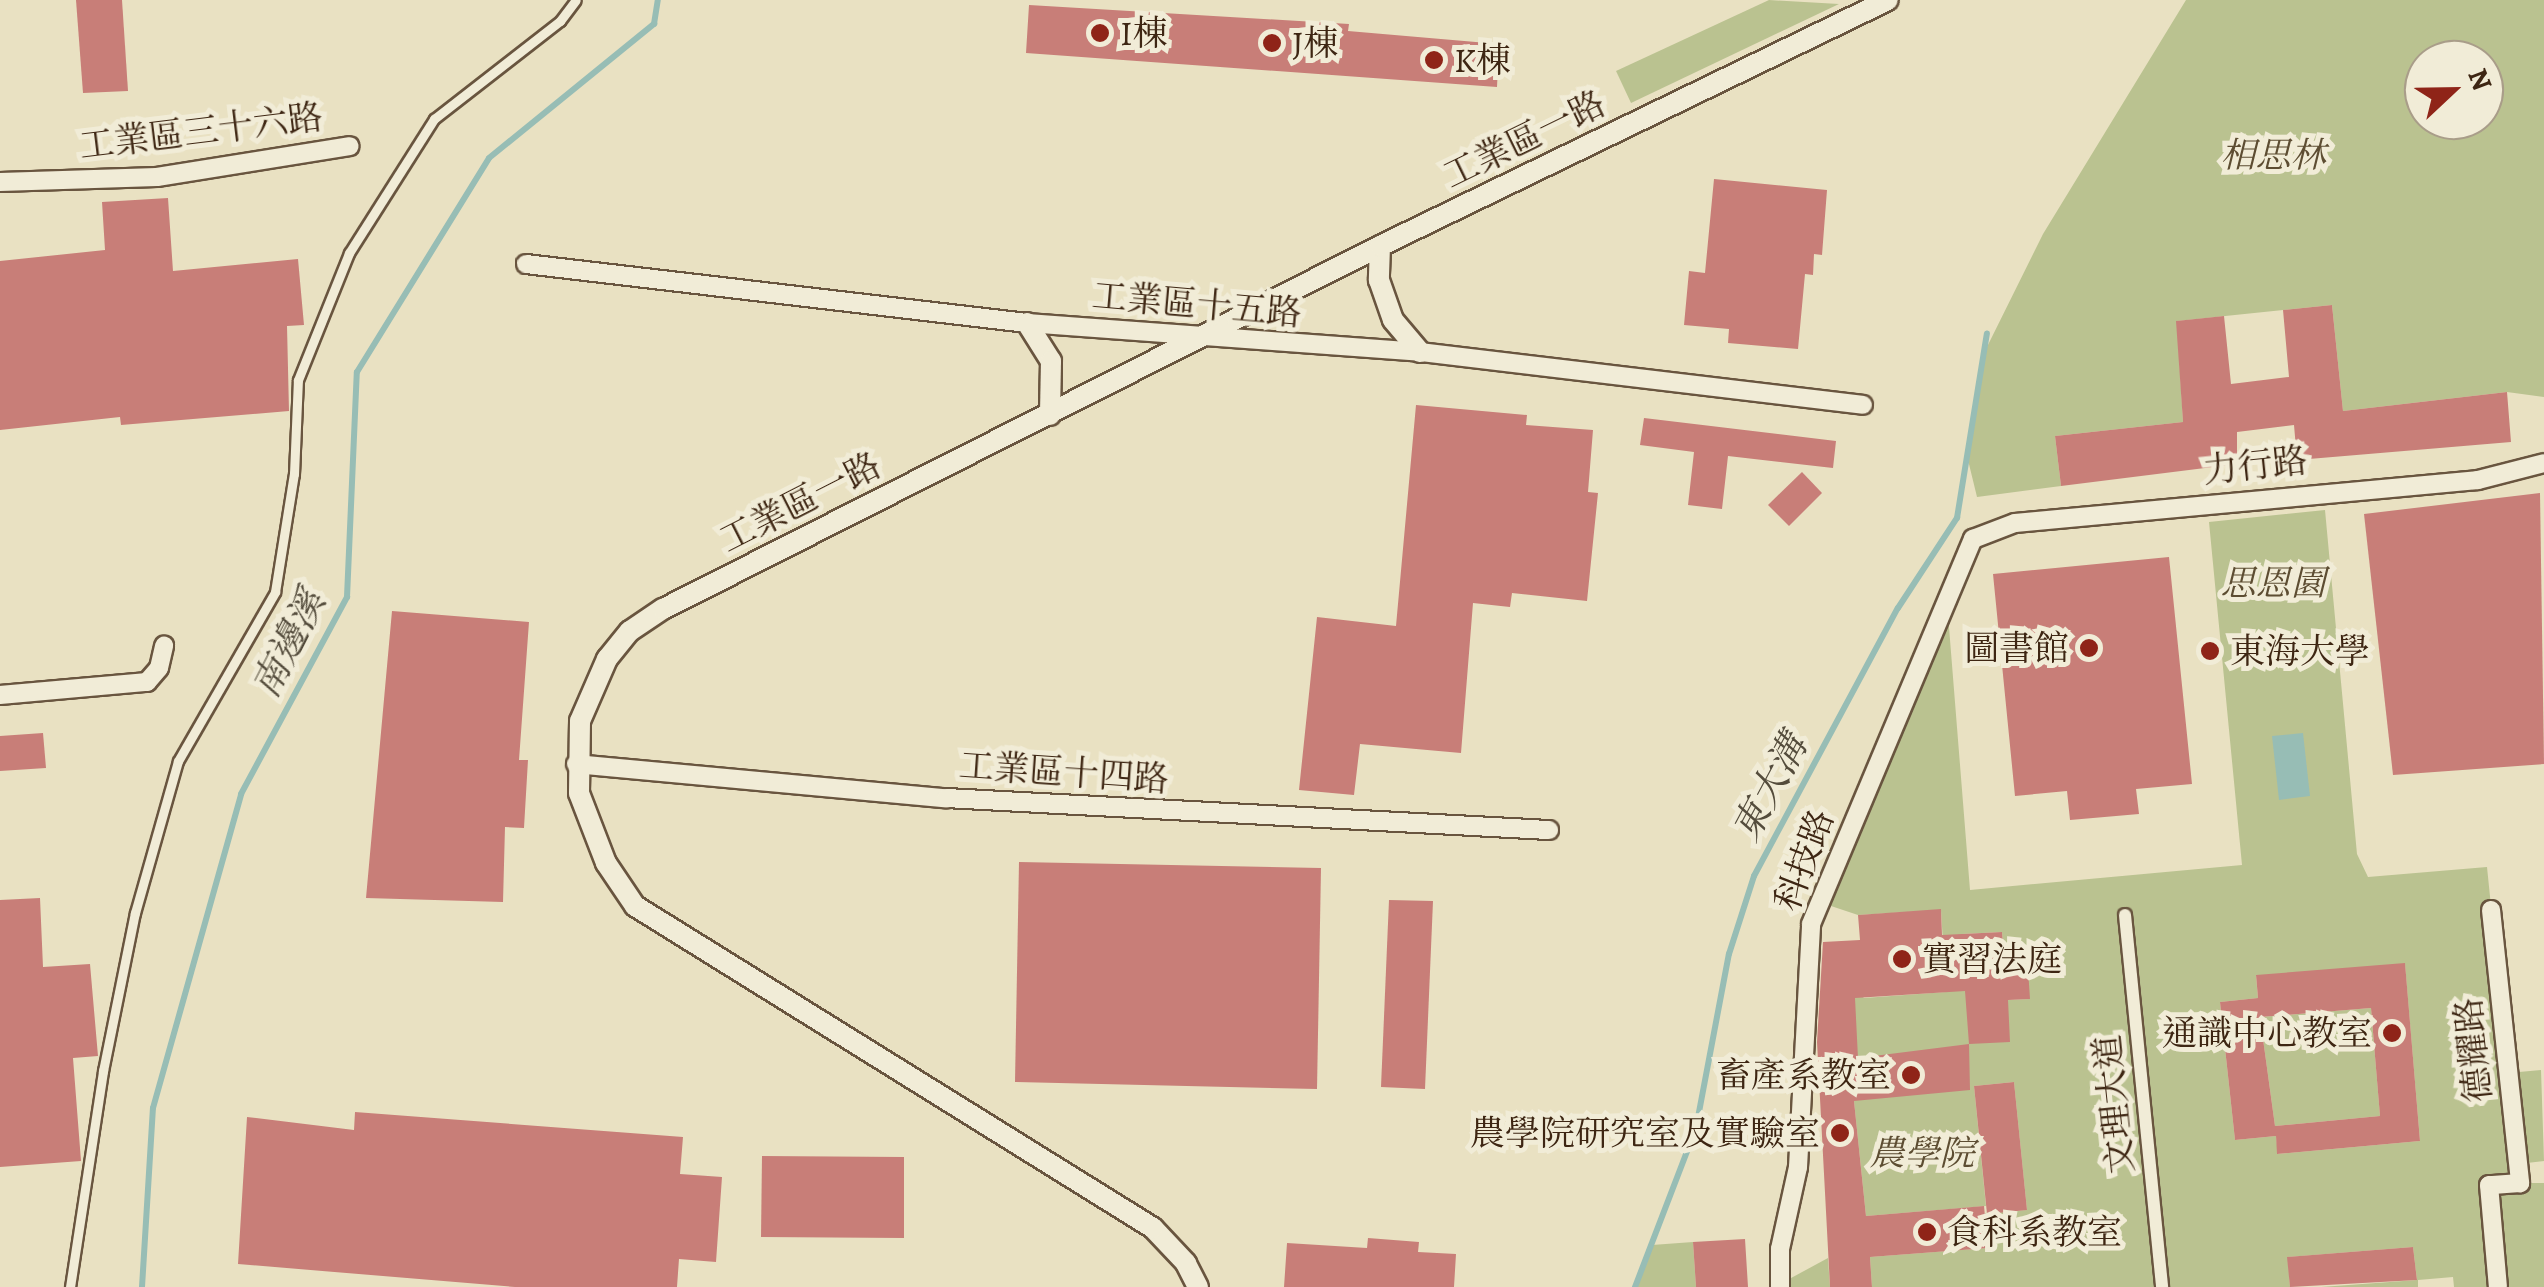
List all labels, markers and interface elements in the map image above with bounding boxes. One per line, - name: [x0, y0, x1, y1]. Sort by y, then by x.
- place label: I棟: [1120, 12, 1168, 54]
- marker: I棟: [1089, 22, 1111, 44]
- place label: J棟: [1292, 22, 1338, 64]
- marker: J棟: [1261, 32, 1283, 54]
- place label: K棟: [1454, 39, 1511, 81]
- north arrow: [2404, 40, 2504, 140]
- marker: K棟: [1423, 49, 1445, 71]
- text: N: [2459, 63, 2501, 96]
- street label: 工業區一路: [1436, 82, 1612, 196]
- street label: 工業區三十六路: [77, 95, 325, 167]
- park label: 相思林: [2221, 134, 2325, 176]
- street label: 工業區十五路: [1091, 274, 1303, 334]
- street label: 力行路: [2201, 439, 2309, 491]
- street label: 工業區一路: [713, 444, 887, 560]
- park label: 思恩園: [2221, 562, 2325, 604]
- water label: 南邊溪: [243, 583, 335, 705]
- place label: 圖書館: [1964, 627, 2069, 669]
- place label: 東海大學: [2230, 630, 2370, 672]
- marker: 圖書館: [2078, 637, 2100, 659]
- marker: 東海大學: [2199, 640, 2221, 662]
- water label: 東大溝: [1723, 727, 1817, 849]
- street label: 工業區十四路: [958, 744, 1170, 800]
- street label: 科技路: [1766, 803, 1842, 917]
- place label: 實習法庭: [1922, 938, 2062, 980]
- marker: 實習法庭: [1891, 948, 1913, 970]
- street label: 德耀路: [2447, 996, 2499, 1104]
- place label: 通識中心教室: [2162, 1012, 2372, 1054]
- marker: 通識中心教室: [2381, 1022, 2403, 1044]
- street label: 文理大道: [2086, 1032, 2142, 1176]
- place label: 畜產系教室: [1716, 1054, 1891, 1096]
- marker: 畜產系教室: [1900, 1064, 1922, 1086]
- place label: 農學院研究室及實驗室: [1470, 1112, 1820, 1154]
- marker: 農學院研究室及實驗室: [1829, 1122, 1851, 1144]
- park label: 農學院: [1870, 1132, 1974, 1174]
- place label: 食科系教室: [1947, 1211, 2122, 1253]
- marker: 食科系教室: [1916, 1221, 1938, 1243]

